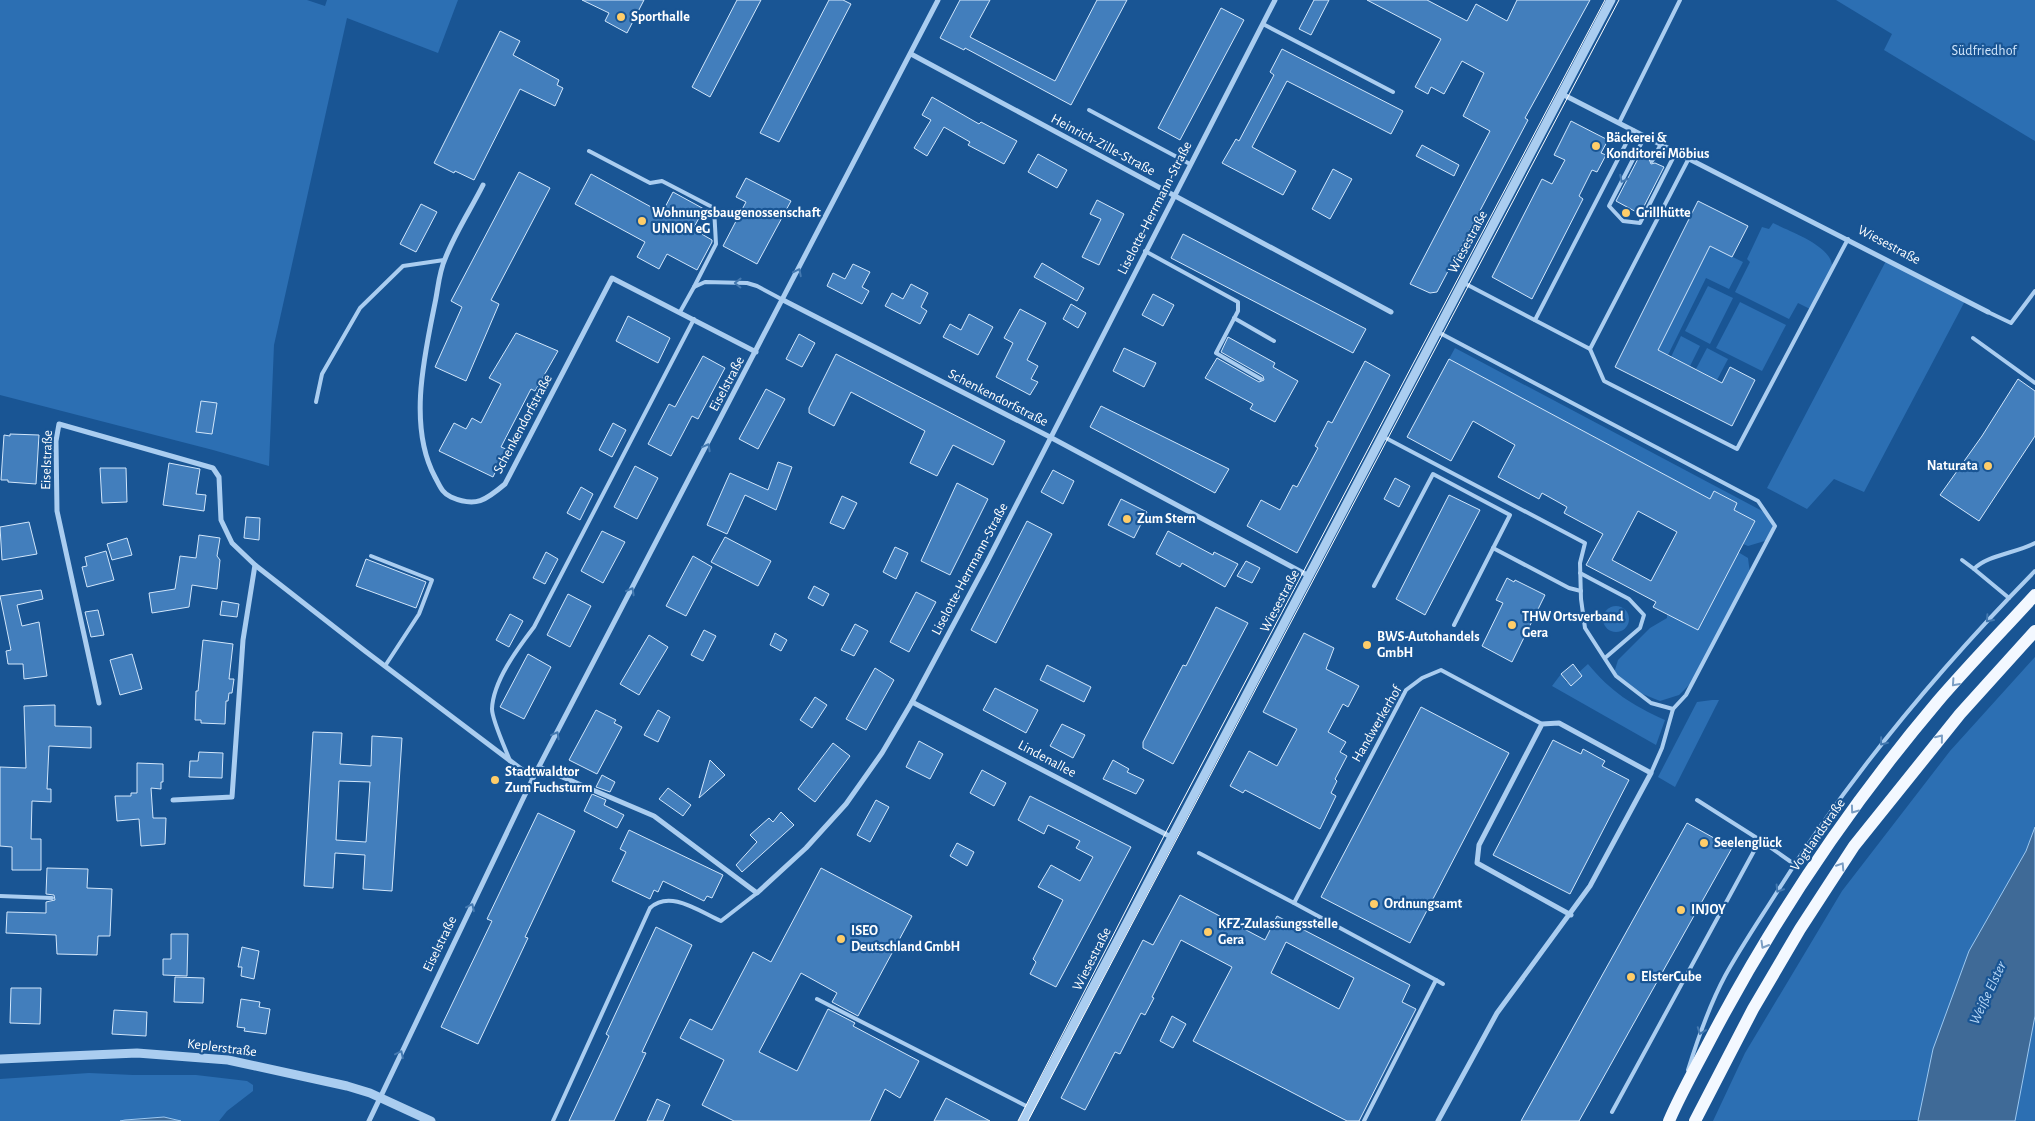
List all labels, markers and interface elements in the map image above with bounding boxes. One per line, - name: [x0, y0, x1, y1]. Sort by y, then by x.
- place label: Sporthalle: [631, 10, 690, 24]
- marker: Sporthalle: [615, 11, 627, 23]
- park label: Südfriedhof: [1952, 44, 2017, 58]
- street label: Heinrich-Zille-Straße: [1049, 112, 1157, 178]
- place label: Bäckerei & Konditorei Möbius: [1606, 131, 1709, 161]
- street label: Liselotte-Herrmann-Straße: [1115, 139, 1195, 277]
- marker: Bäckerei & Konditorei Möbius: [1590, 140, 1602, 152]
- one-way arrow: [1619, 174, 1629, 183]
- place label: Wohnungsbaugenossenschaft UNION eG: [652, 206, 821, 236]
- place label: Grillhütte: [1636, 206, 1691, 220]
- marker: Grillhütte: [1620, 207, 1632, 219]
- street label: Wiesestraße: [1446, 208, 1490, 276]
- marker: Wohnungsbaugenossenschaft UNION eG: [636, 215, 648, 227]
- street label: Wiesestraße: [1855, 223, 1923, 267]
- one-way arrow: [792, 268, 802, 277]
- one-way arrow: [734, 278, 742, 288]
- street label: Eiselstraße: [707, 354, 747, 414]
- street label: Schenkendorfstraße: [946, 367, 1050, 429]
- street label: Schenkendorfstraße: [491, 372, 555, 476]
- street label: Eiselstraße: [39, 430, 55, 490]
- one-way arrow: [700, 443, 710, 452]
- place label: Naturata: [1927, 459, 1978, 473]
- marker: Naturata: [1982, 460, 1994, 472]
- street label: Liselotte-Herrmann-Straße: [929, 501, 1011, 637]
- place label: Zum Stern: [1137, 512, 1196, 526]
- marker: Zum Stern: [1121, 513, 1133, 525]
- street label: Wiesestraße: [1258, 567, 1302, 635]
- one-way arrow: [625, 587, 635, 596]
- place label: THW Ortsverband Gera: [1522, 610, 1624, 640]
- one-way arrow: [1986, 614, 1995, 623]
- marker: THW Ortsverband Gera: [1506, 619, 1518, 631]
- place label: BWS-Autohandels GmbH: [1377, 630, 1480, 660]
- marker: BWS-Autohandels GmbH: [1361, 639, 1373, 651]
- one-way arrow: [1952, 677, 1961, 686]
- street label: Handwerkerhof: [1350, 683, 1405, 765]
- one-way arrow: [550, 731, 560, 740]
- one-way arrow: [1935, 735, 1943, 744]
- one-way arrow: [1880, 736, 1888, 745]
- street label: Lindenallee: [1016, 738, 1078, 780]
- place label: Stadtwaldtor Zum Fuchsturm: [505, 765, 593, 795]
- marker: Stadtwaldtor Zum Fuchsturm: [489, 774, 501, 786]
- street label: Vogtlandstraße: [1788, 796, 1848, 874]
- one-way arrow: [1851, 804, 1860, 814]
- place label: Seelenglück: [1714, 836, 1782, 850]
- marker: Seelenglück: [1698, 837, 1710, 849]
- one-way arrow: [1834, 862, 1844, 871]
- one-way arrow: [1775, 883, 1785, 892]
- place label: Ordnungsamt: [1384, 897, 1463, 911]
- marker: Ordnungsamt: [1368, 898, 1380, 910]
- one-way arrow: [465, 903, 475, 912]
- place label: INJOY: [1691, 903, 1726, 917]
- marker: INJOY: [1675, 904, 1687, 916]
- street label: Eiselstraße: [421, 914, 459, 974]
- place label: KFZ-Zulassungsstelle Gera: [1218, 917, 1338, 947]
- place label: ISEO Deutschland GmbH: [851, 924, 960, 954]
- street label: Wiesestraße: [1070, 925, 1114, 993]
- marker: KFZ-Zulassungsstelle Gera: [1202, 926, 1214, 938]
- marker: ISEO Deutschland GmbH: [835, 933, 847, 945]
- one-way arrow: [1760, 939, 1770, 948]
- water label: Weiße Elster: [1967, 958, 2010, 1027]
- place label: ElsterCube: [1641, 970, 1702, 984]
- marker: ElsterCube: [1625, 971, 1637, 983]
- one-way arrow: [1697, 1026, 1707, 1035]
- street label: Keplerstraße: [186, 1037, 258, 1059]
- one-way arrow: [394, 1050, 404, 1059]

